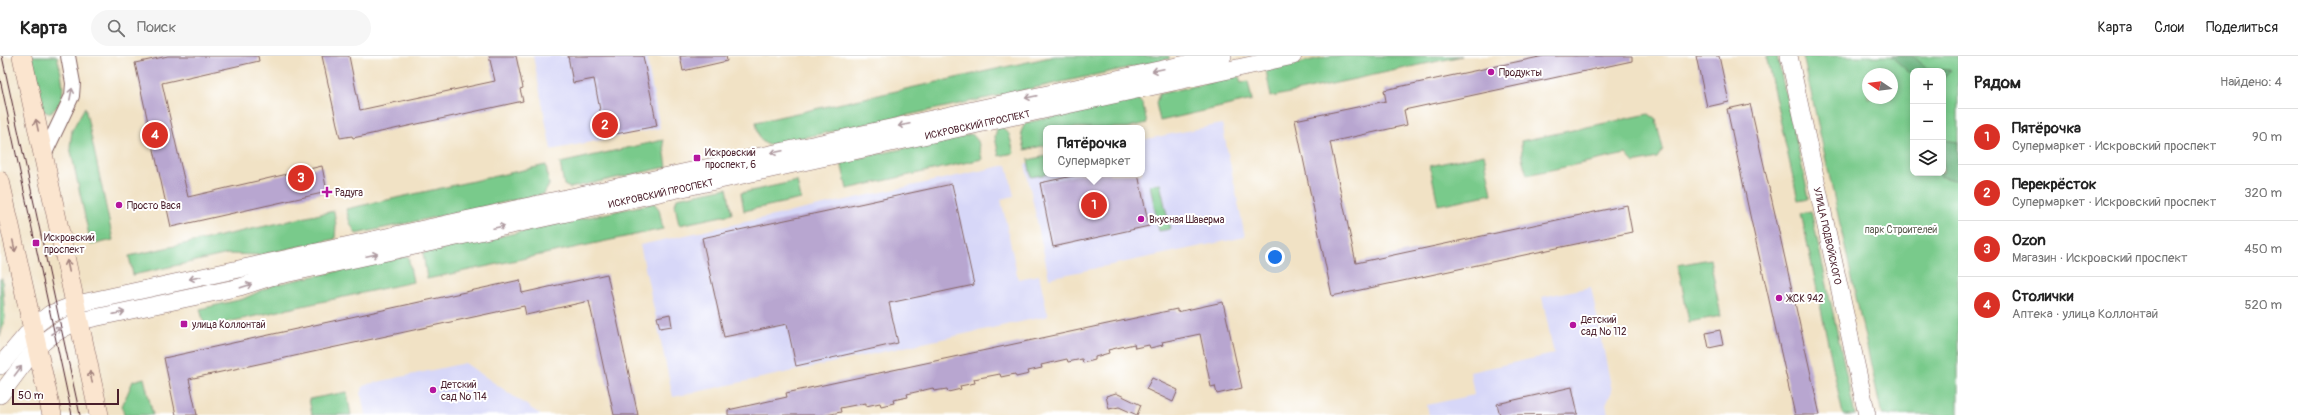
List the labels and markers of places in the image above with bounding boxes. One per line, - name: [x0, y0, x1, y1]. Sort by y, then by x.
- marker: Продукты: [1486, 67, 1496, 77]
- place label: Продукты: [1499, 67, 1542, 79]
- pin: 2: [592, 110, 618, 140]
- pin: 4: [142, 120, 168, 150]
- place label: Искровский проспект, 6: [705, 147, 756, 171]
- marker: Искровский проспект, 6: [692, 153, 702, 163]
- pin: 3: [288, 163, 314, 193]
- marker: Радуга: [322, 187, 332, 197]
- place label: Радуга: [335, 187, 363, 199]
- pin: 1: [1081, 190, 1107, 220]
- marker: Просто Вася: [114, 200, 124, 210]
- place label: Просто Вася: [127, 200, 181, 212]
- marker: Вкусная Шаверма: [1136, 214, 1146, 224]
- place label: Вкусная Шаверма: [1149, 214, 1225, 226]
- place label: Искровский проспект: [44, 232, 95, 256]
- marker: Искровский проспект: [31, 238, 41, 248]
- marker: ЖСК 942: [1774, 293, 1784, 303]
- place label: ЖСК 942: [1785, 293, 1824, 305]
- place label: Детский сад № 112: [1580, 314, 1627, 338]
- marker: улица Коллонтай: [179, 319, 189, 329]
- place label: улица Коллонтай: [191, 319, 266, 331]
- marker: Детский сад № 112: [1568, 320, 1578, 330]
- place label: Детский сад № 114: [440, 379, 487, 403]
- marker: Детский сад № 114: [428, 385, 438, 395]

